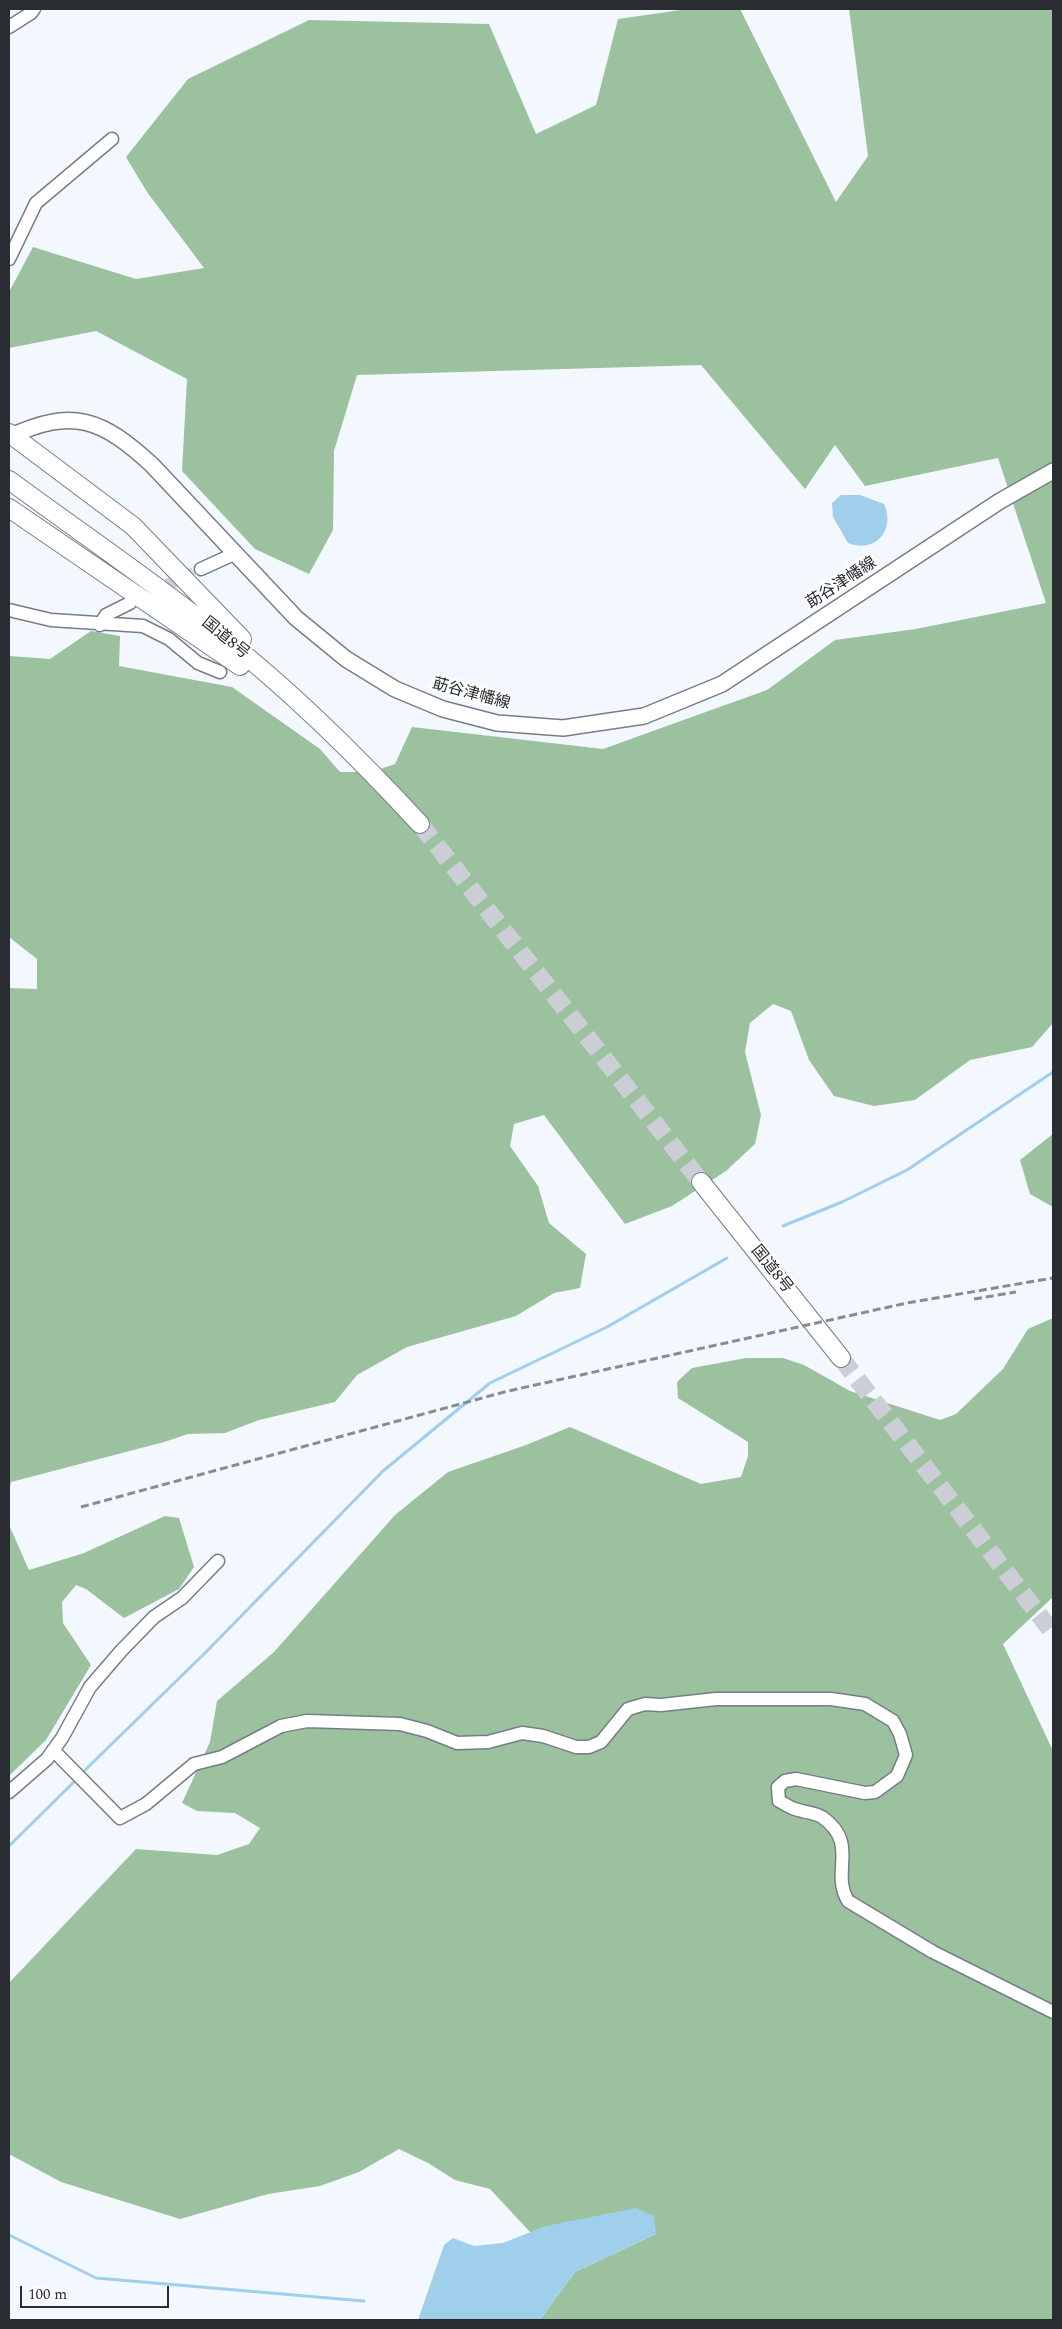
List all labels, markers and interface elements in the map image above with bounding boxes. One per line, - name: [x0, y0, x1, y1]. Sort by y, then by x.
- street label: 莇谷津幡線: [803, 554, 881, 614]
- street label: 国道8号: [197, 614, 253, 664]
- street label: 莇谷津幡線: [430, 675, 512, 715]
- street label: 国道8号: [746, 1242, 796, 1298]
- scale bar: [22, 2276, 171, 2308]
- text: 100 m: [28, 2283, 67, 2306]

